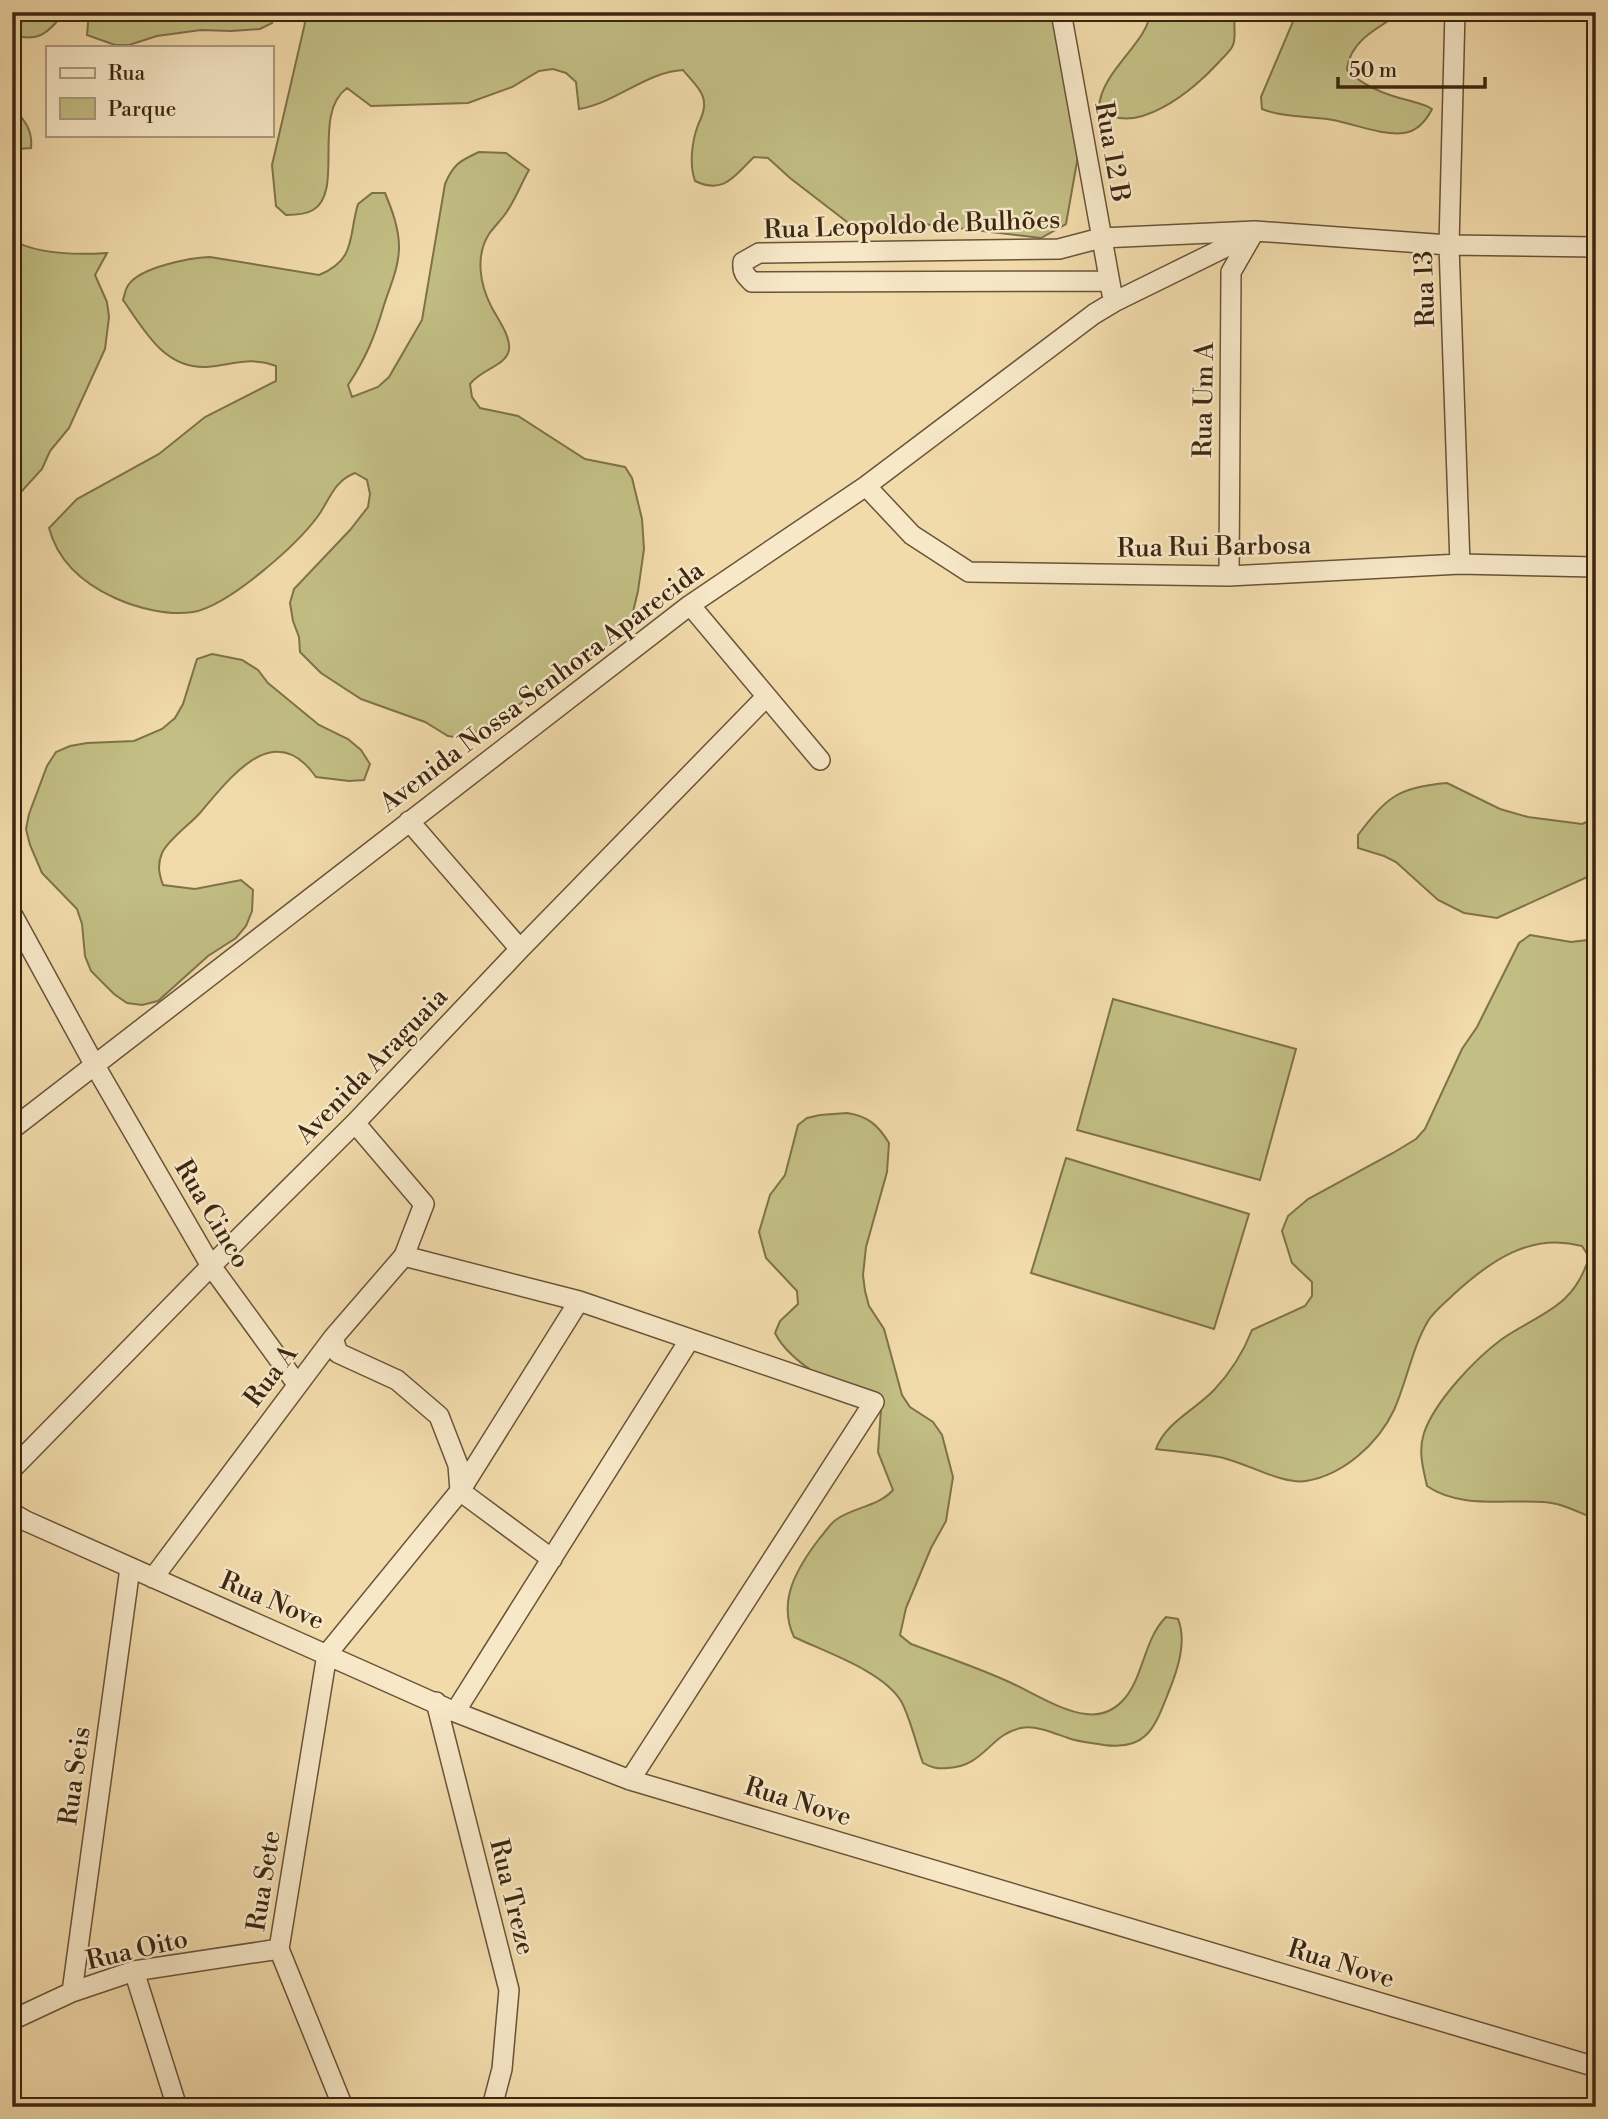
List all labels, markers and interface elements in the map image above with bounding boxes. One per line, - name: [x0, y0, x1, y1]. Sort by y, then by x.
- legend: [46, 46, 273, 136]
- scale bar: [1338, 46, 1486, 90]
- text: 50 m: [1349, 58, 1397, 84]
- text: Rua: [108, 61, 145, 87]
- text: Parque: [108, 97, 176, 123]
- street label: Rua 12 B: [1087, 99, 1137, 205]
- street label: Rua Leopoldo de Bulhões: [763, 204, 1061, 246]
- street label: Rua 13: [1408, 250, 1442, 328]
- street label: Rua Um A: [1187, 341, 1221, 458]
- street label: Rua Rui Barbosa: [1117, 529, 1312, 565]
- street label: Avenida Nossa Senhora Aparecida: [373, 554, 711, 820]
- street label: Avenida Araguaia: [289, 981, 455, 1152]
- street label: Rua Cinco: [167, 1154, 257, 1274]
- street label: Rua A: [237, 1338, 305, 1413]
- street label: Rua Nove: [215, 1565, 329, 1637]
- street label: Rua Seis: [52, 1725, 98, 1827]
- street label: Rua Nove: [741, 1771, 855, 1833]
- street label: Rua Sete: [240, 1828, 288, 1934]
- street label: Rua Treze: [482, 1836, 542, 1958]
- street label: Rua Oito: [83, 1923, 191, 1977]
- street label: Rua Nove: [1284, 1933, 1398, 1995]

